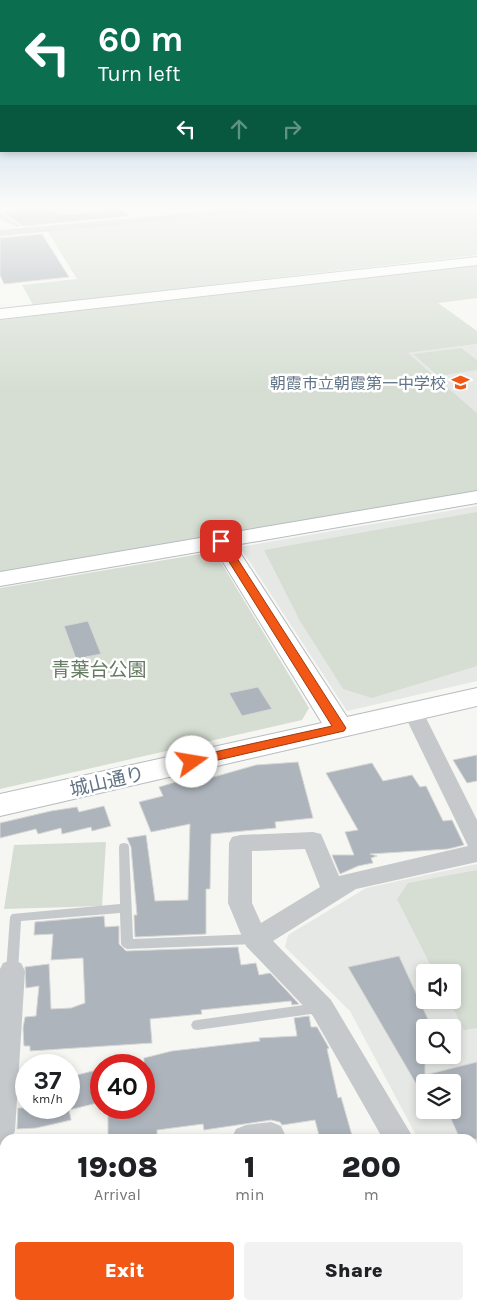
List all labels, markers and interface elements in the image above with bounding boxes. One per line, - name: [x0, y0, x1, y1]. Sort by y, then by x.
- text: 60 m: [98, 19, 183, 60]
- icon: left: [15, 20, 80, 85]
- text: Turn left: [98, 61, 181, 87]
- icon: left: [172, 115, 200, 143]
- icon: ahead: [225, 115, 253, 143]
- icon: right: [278, 115, 306, 143]
- school or university icon: 朝霞市立朝霞第一中学校: [450, 373, 470, 393]
- place label: 朝霞市立朝霞第一中学校: [270, 374, 446, 393]
- pin: [200, 520, 242, 562]
- icon: arrive: [207, 527, 235, 555]
- park label: 青葉台公園: [51, 659, 147, 681]
- position arrow: [165, 735, 217, 787]
- street label: 城山通り: [68, 763, 147, 801]
- map controls: [416, 964, 461, 1119]
- button: sound: [416, 964, 461, 1009]
- button: search: [416, 1019, 461, 1064]
- speed limit sign: 40: [90, 1054, 155, 1119]
- text: 37: [33, 1066, 61, 1095]
- button: layers: [416, 1074, 461, 1119]
- text: km/h: [32, 1092, 63, 1106]
- text: 19:08: [77, 1149, 158, 1185]
- text: 1: [244, 1149, 255, 1185]
- text: 200: [341, 1149, 401, 1185]
- text: Arrival: [94, 1185, 141, 1204]
- text: min: [235, 1185, 264, 1204]
- text: m: [364, 1185, 379, 1204]
- button: Exit: [15, 1242, 234, 1300]
- button: Share: [244, 1242, 463, 1300]

